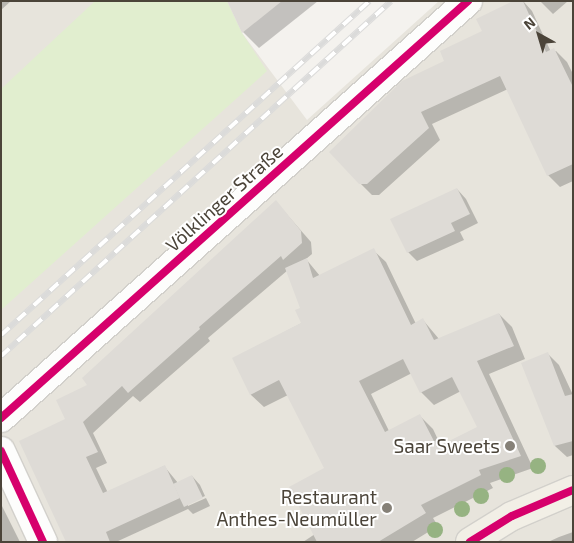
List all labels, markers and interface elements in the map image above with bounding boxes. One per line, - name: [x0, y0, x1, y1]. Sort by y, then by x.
- north arrow: [514, 10, 564, 60]
- text: N: [520, 13, 539, 33]
- street label: Völklinger Straße: [161, 139, 287, 257]
- place label: Saar Sweets: [393, 435, 500, 457]
- marker: Saar Sweets: [504, 440, 516, 452]
- place label: Restaurant Anthes-Neumüller: [216, 486, 377, 530]
- marker: Restaurant Anthes-Neumüller: [381, 502, 393, 514]

